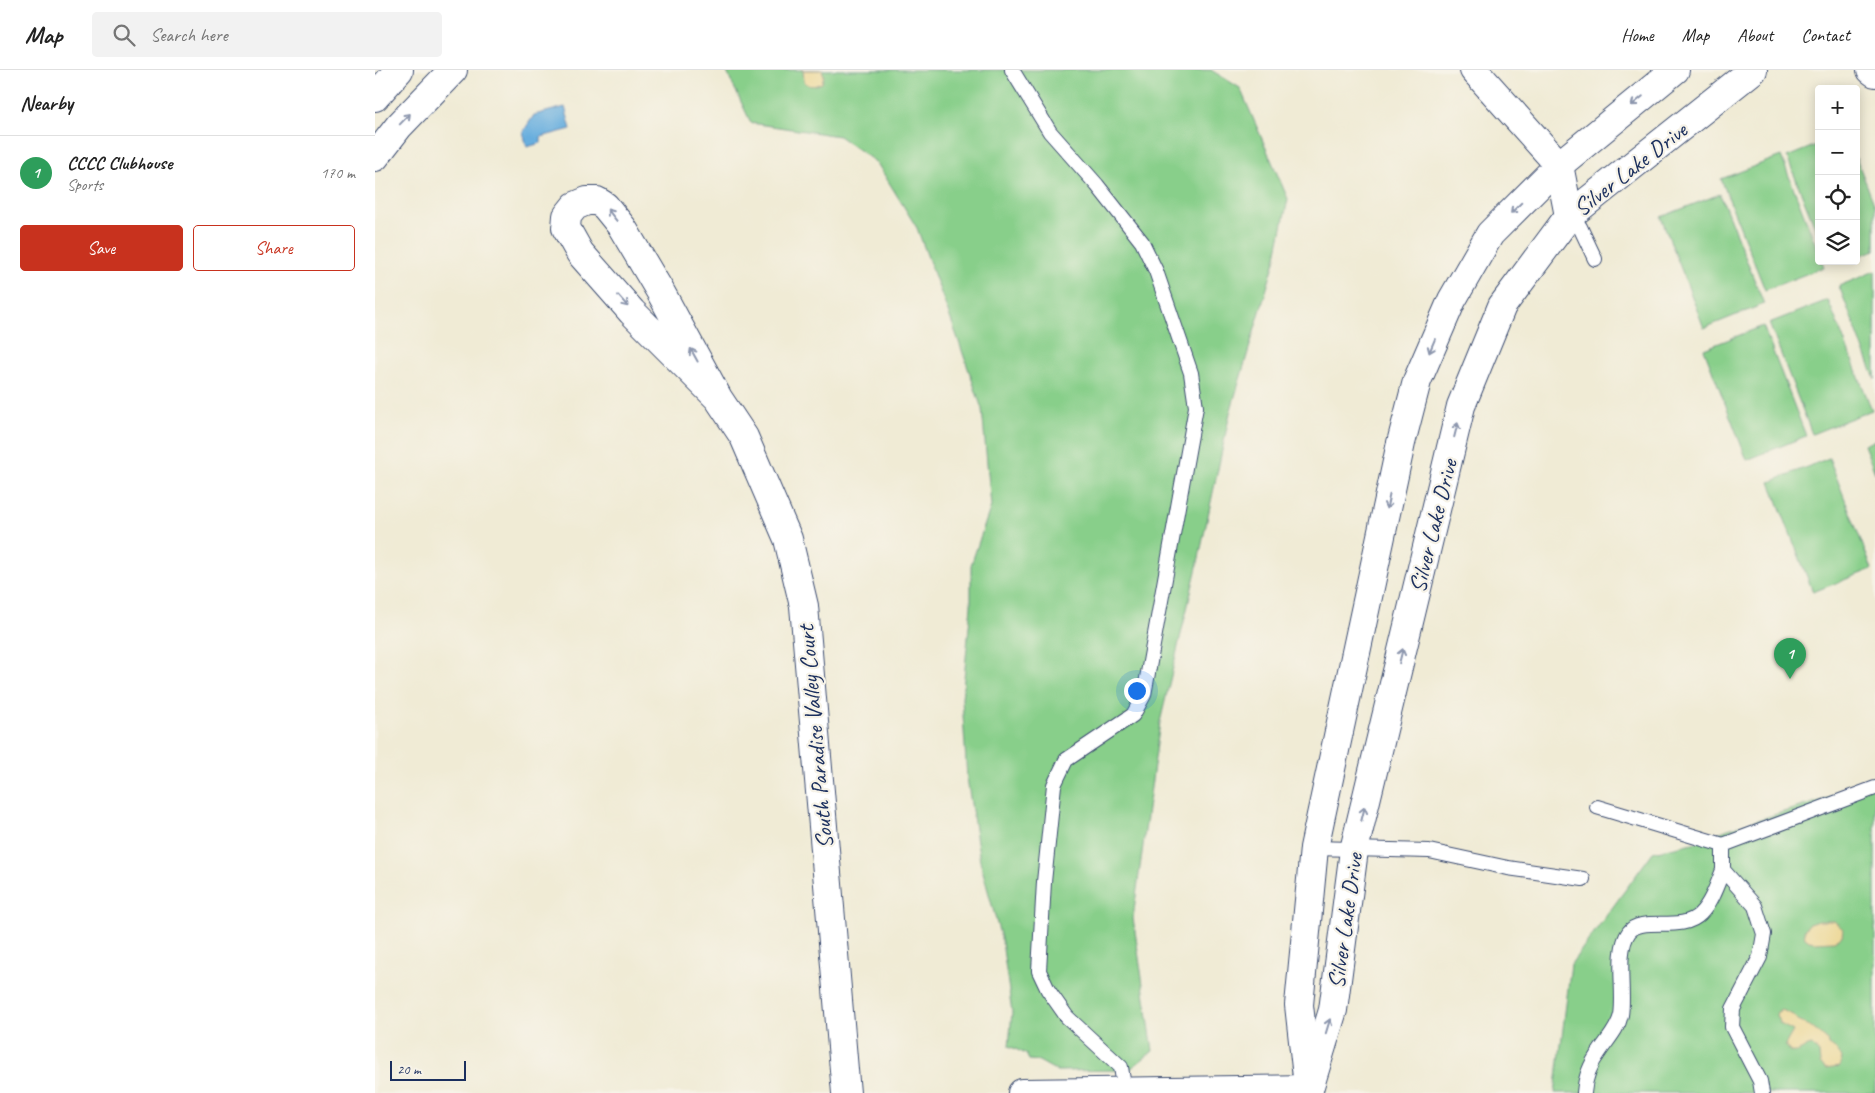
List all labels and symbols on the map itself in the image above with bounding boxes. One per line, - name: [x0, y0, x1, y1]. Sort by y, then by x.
- one-way arrow: [1631, 95, 1644, 106]
- one-way arrow: [399, 113, 411, 126]
- street label: Silver Lake Drive: [1567, 114, 1695, 223]
- one-way arrow: [1510, 202, 1522, 215]
- one-way arrow: [607, 209, 618, 222]
- one-way arrow: [617, 295, 628, 308]
- one-way arrow: [1426, 338, 1436, 353]
- one-way arrow: [689, 348, 699, 363]
- one-way arrow: [1452, 422, 1461, 438]
- street label: Silver Lake Drive: [1402, 454, 1465, 596]
- one-way arrow: [1383, 493, 1392, 509]
- street label: South Paradise Valley Court: [790, 622, 840, 850]
- pin: 1: [1774, 638, 1806, 679]
- one-way arrow: [1397, 648, 1406, 664]
- your location: [1124, 678, 1150, 704]
- one-way arrow: [1359, 806, 1368, 822]
- street label: Silver Lake Drive: [1321, 849, 1370, 991]
- one-way arrow: [1324, 1018, 1333, 1034]
- scale bar: [390, 1058, 466, 1081]

